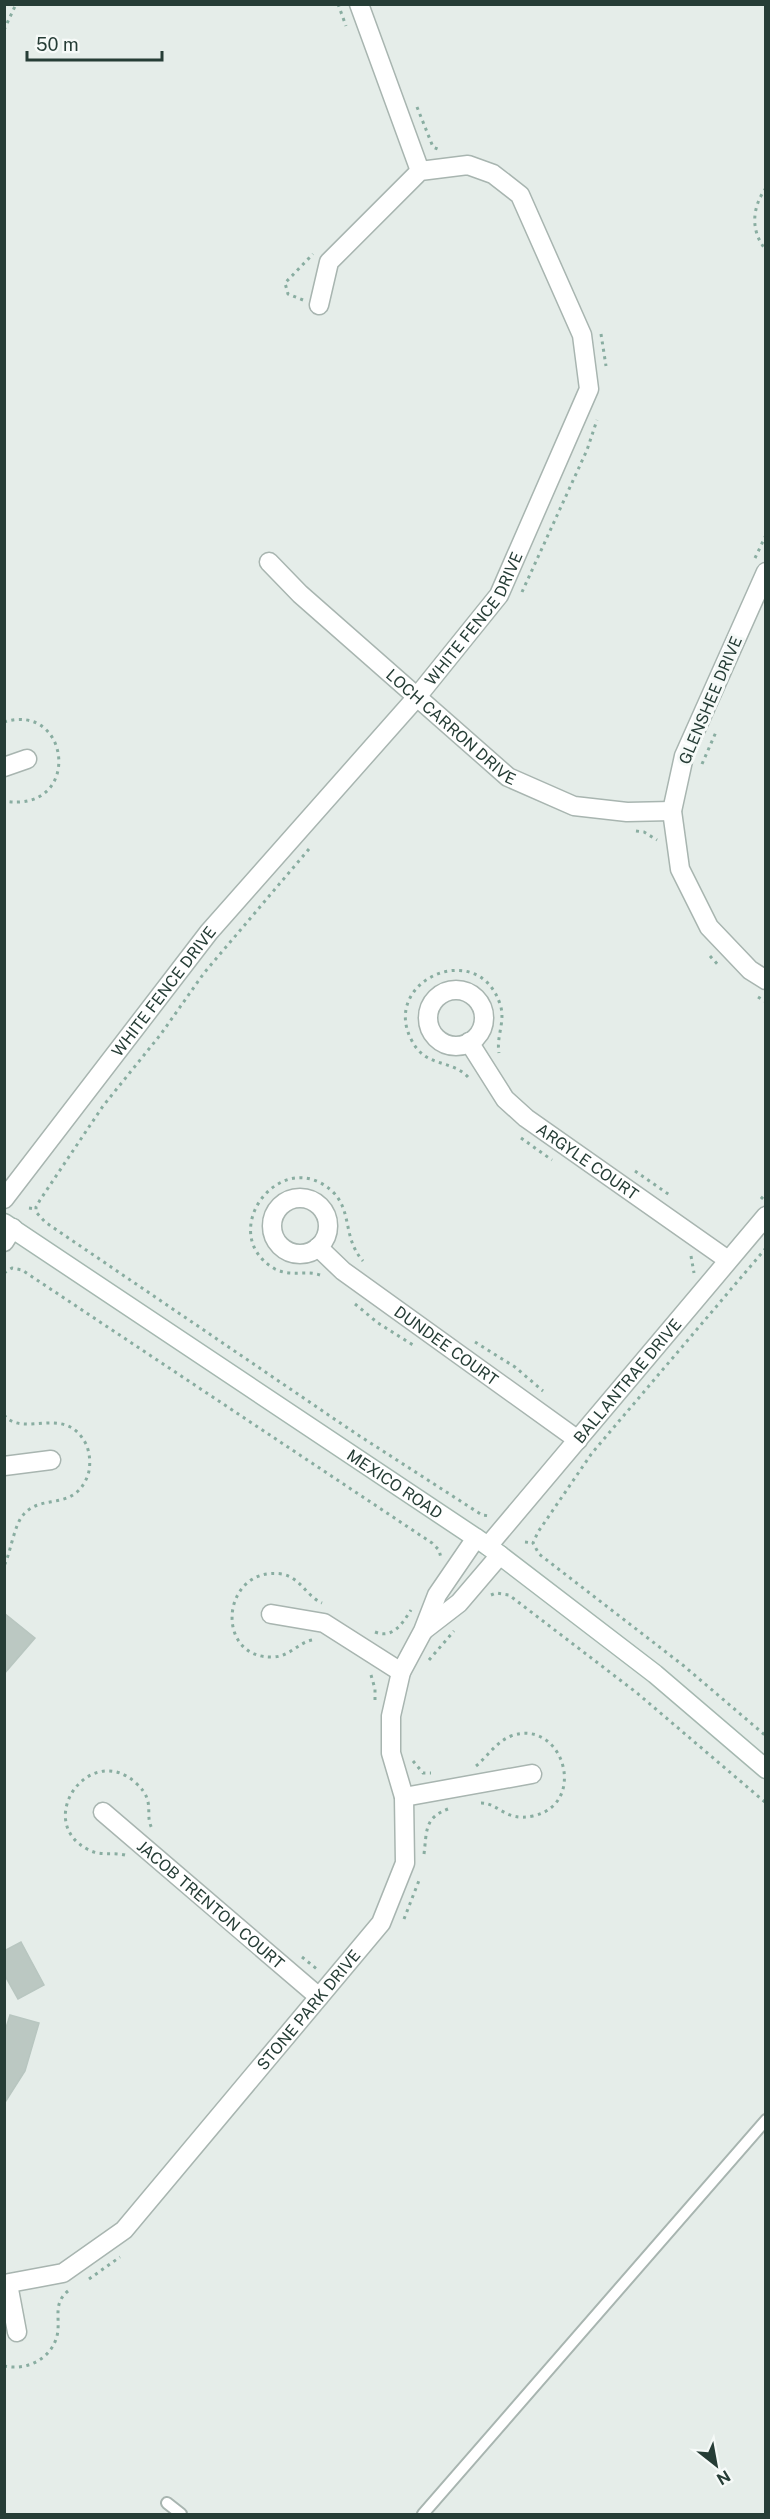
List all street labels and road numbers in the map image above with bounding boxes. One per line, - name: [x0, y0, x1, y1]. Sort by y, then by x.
- street label: WHITE FENCE DRIVE: [421, 549, 527, 689]
- street label: GLENSHEE DRIVE: [675, 633, 746, 767]
- street label: LOCH CARRON DRIVE: [382, 665, 519, 789]
- street label: WHITE FENCE DRIVE: [108, 923, 220, 1060]
- street label: ARGYLE COURT: [533, 1119, 642, 1204]
- street label: DUNDEE COURT: [390, 1302, 502, 1390]
- street label: BALLANTRAE DRIVE: [570, 1315, 685, 1447]
- street label: MEXICO ROAD: [343, 1446, 446, 1523]
- street label: JACOB TRENTON COURT: [133, 1837, 288, 1973]
- street label: STONE PARK DRIVE: [253, 1946, 365, 2074]

